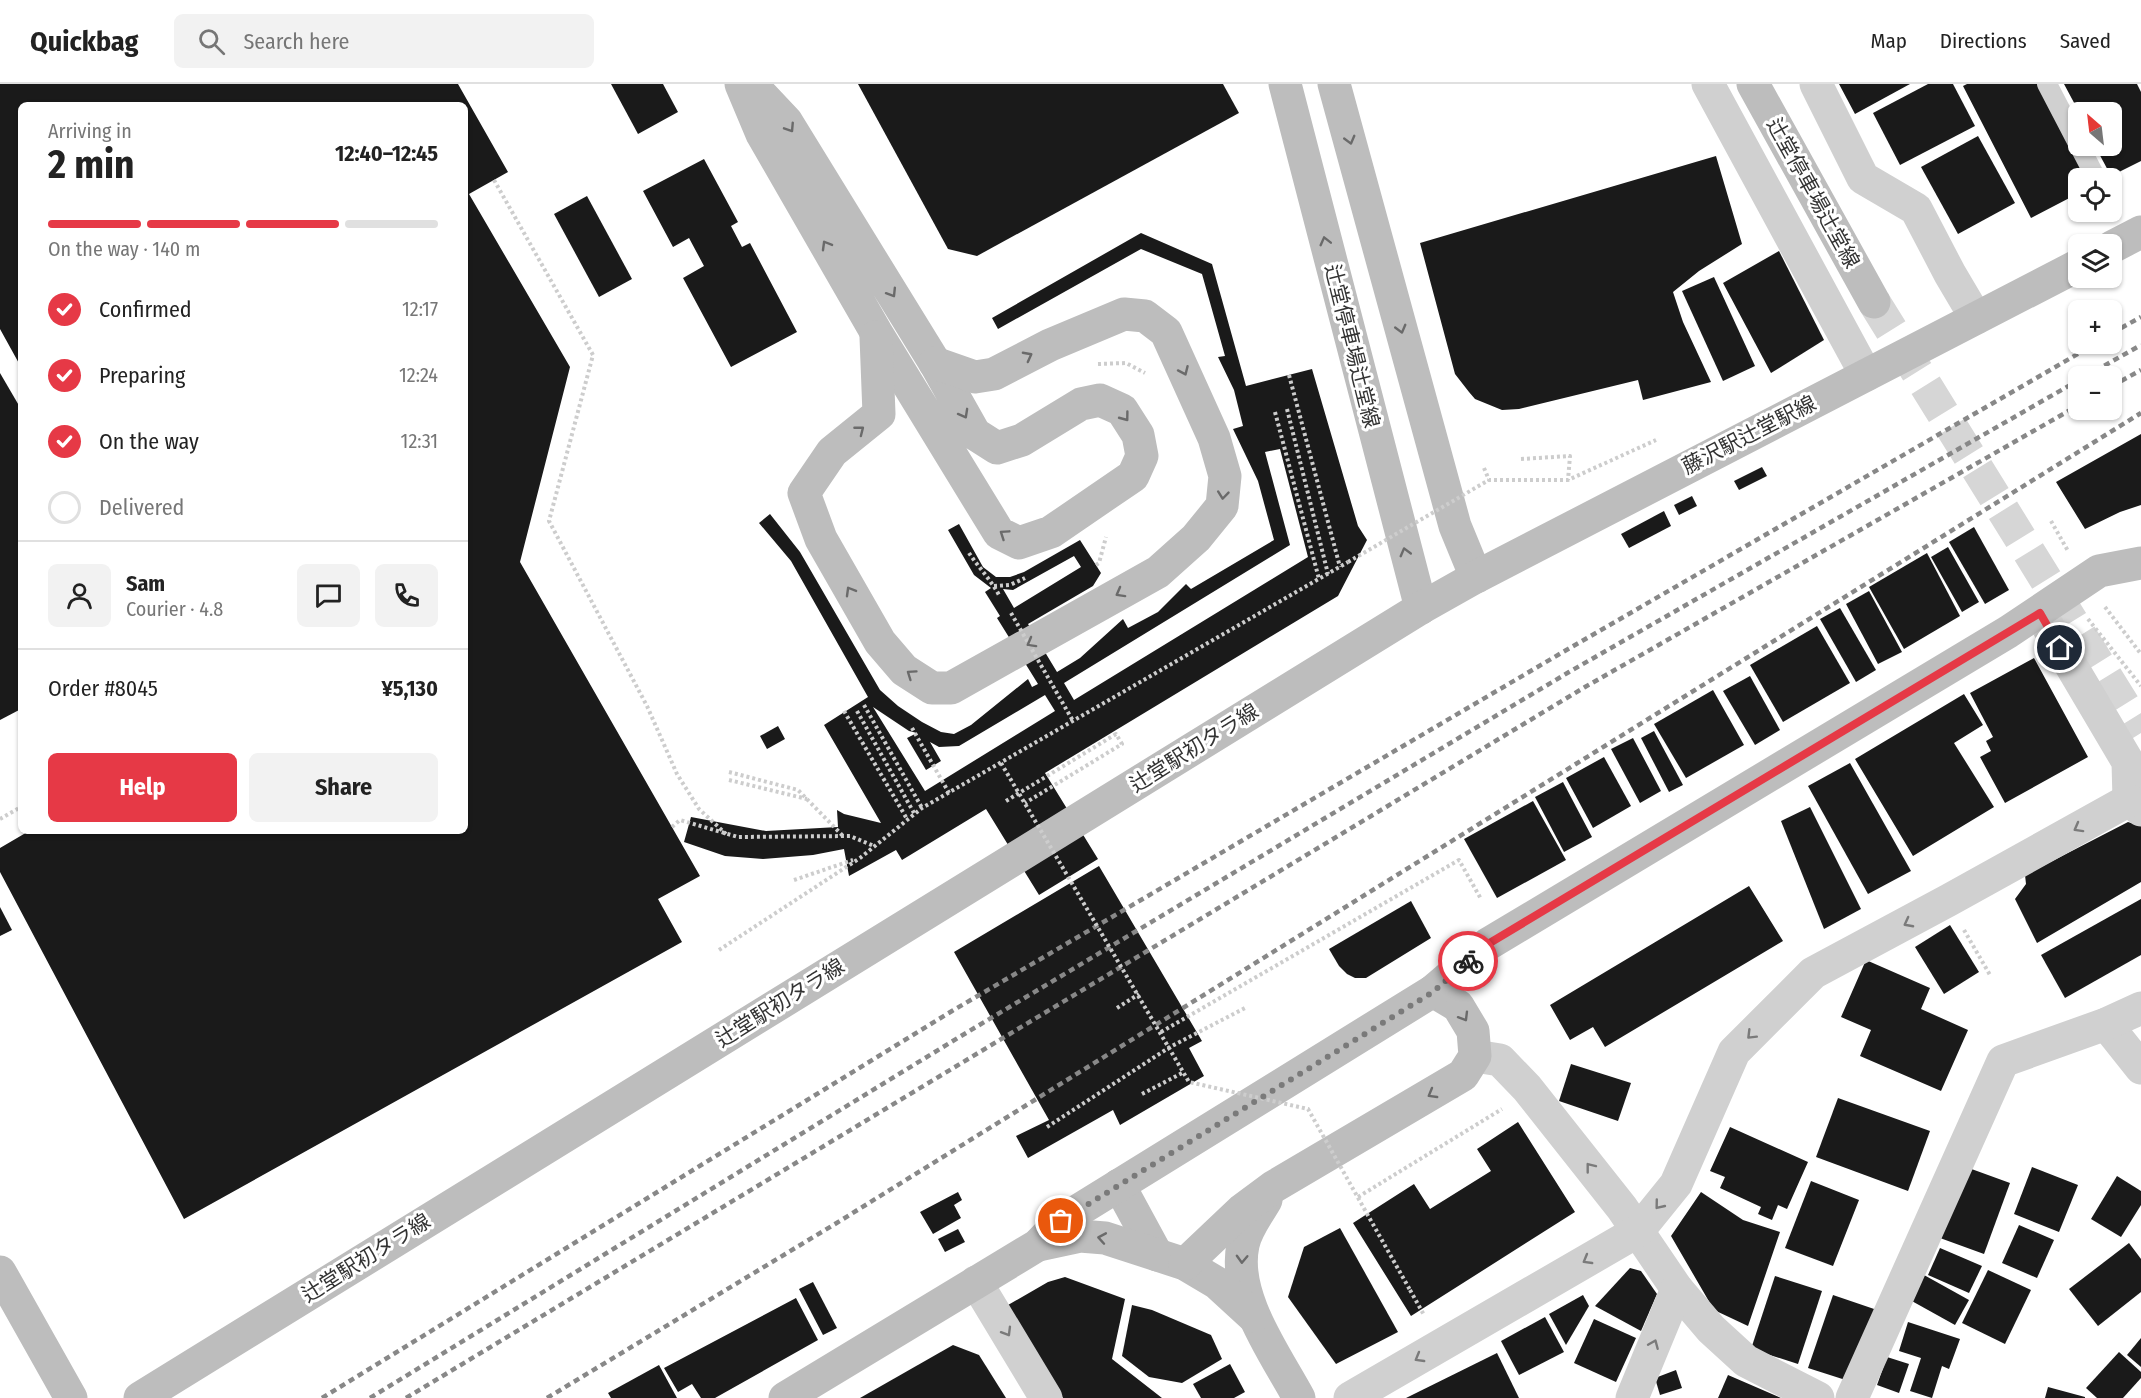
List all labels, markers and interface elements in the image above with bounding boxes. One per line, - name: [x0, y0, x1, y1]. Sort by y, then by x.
- search box: [174, 14, 594, 68]
- text: Quickbag: [30, 25, 138, 58]
- icon: search: [195, 25, 228, 58]
- text: Search here: [243, 28, 349, 55]
- text: Map: [1870, 28, 1907, 54]
- text: Directions: [1940, 28, 2027, 54]
- text: Saved: [2060, 28, 2111, 54]
- north arrow: [2068, 102, 2122, 156]
- map controls: [2068, 102, 2122, 420]
- street label: 辻堂停車場辻堂線: [1761, 113, 1865, 273]
- text: Arriving in: [48, 119, 132, 143]
- one-way arrow: [782, 122, 794, 132]
- one-way arrow: [1343, 135, 1355, 145]
- text: 12:40–12:45: [335, 140, 438, 167]
- text: 2 min: [48, 142, 134, 188]
- button: locate: [2068, 168, 2122, 222]
- button: layers: [2068, 234, 2122, 288]
- one-way arrow: [1320, 236, 1333, 246]
- text: On the way · 140 m: [48, 237, 200, 261]
- one-way arrow: [822, 241, 833, 251]
- street label: 辻堂停車場辻堂線: [1319, 261, 1385, 431]
- one-way arrow: [885, 287, 896, 298]
- icon: check: [48, 293, 81, 326]
- text: Confirmed: [99, 296, 192, 323]
- text: 12:17: [402, 297, 438, 321]
- button: +: [2068, 300, 2122, 354]
- one-way arrow: [1394, 323, 1406, 333]
- one-way arrow: [1022, 352, 1033, 363]
- icon: check: [48, 359, 81, 392]
- text: Preparing: [99, 362, 185, 389]
- text: 12:24: [399, 363, 438, 387]
- one-way arrow: [1177, 364, 1189, 375]
- button: −: [2068, 366, 2122, 420]
- street label: 藤沢駅辻堂駅線: [1678, 390, 1820, 480]
- one-way arrow: [956, 408, 968, 418]
- one-way arrow: [1118, 410, 1129, 421]
- icon: check: [48, 425, 81, 458]
- one-way arrow: [853, 426, 864, 437]
- text: On the way: [99, 428, 199, 455]
- text: 12:31: [401, 429, 438, 453]
- one-way arrow: [1217, 490, 1230, 499]
- text: Delivered: [99, 494, 184, 521]
- one-way arrow: [1000, 530, 1011, 541]
- one-way arrow: [1400, 547, 1413, 557]
- button: person: [48, 564, 111, 627]
- button: chat: [297, 564, 360, 627]
- button: phone: [375, 564, 438, 627]
- text: Sam: [126, 570, 165, 597]
- one-way arrow: [1116, 586, 1126, 597]
- one-way arrow: [846, 587, 858, 597]
- text: Courier · 4.8: [126, 597, 223, 621]
- pin: [2034, 622, 2085, 673]
- icon: home: [2043, 631, 2076, 664]
- one-way arrow: [1027, 636, 1037, 647]
- one-way arrow: [906, 670, 917, 681]
- text: Order #8045: [48, 675, 158, 702]
- text: ¥5,130: [382, 675, 438, 702]
- street label: 辻堂駅初タラ線: [1125, 698, 1263, 798]
- button: Help: [48, 753, 237, 822]
- button: Share: [249, 753, 438, 822]
- one-way arrow: [2074, 821, 2084, 832]
- one-way arrow: [1903, 915, 1914, 927]
- courier: [1438, 931, 1498, 991]
- icon: bike: [1452, 945, 1485, 978]
- street label: 辻堂駅初タラ線: [711, 953, 849, 1053]
- one-way arrow: [1457, 1011, 1469, 1021]
- one-way arrow: [1747, 1027, 1758, 1038]
- one-way arrow: [1428, 1086, 1438, 1098]
- one-way arrow: [1587, 1163, 1598, 1174]
- pin: [1035, 1195, 1086, 1246]
- one-way arrow: [1656, 1198, 1667, 1209]
- icon: bag: [1044, 1204, 1077, 1237]
- street label: 辻堂駅初タラ線: [297, 1208, 435, 1308]
- one-way arrow: [1097, 1233, 1106, 1245]
- one-way arrow: [1583, 1253, 1594, 1264]
- one-way arrow: [1236, 1255, 1249, 1264]
- one-way arrow: [999, 1326, 1011, 1336]
- one-way arrow: [1647, 1339, 1659, 1350]
- one-way arrow: [1415, 1351, 1425, 1362]

